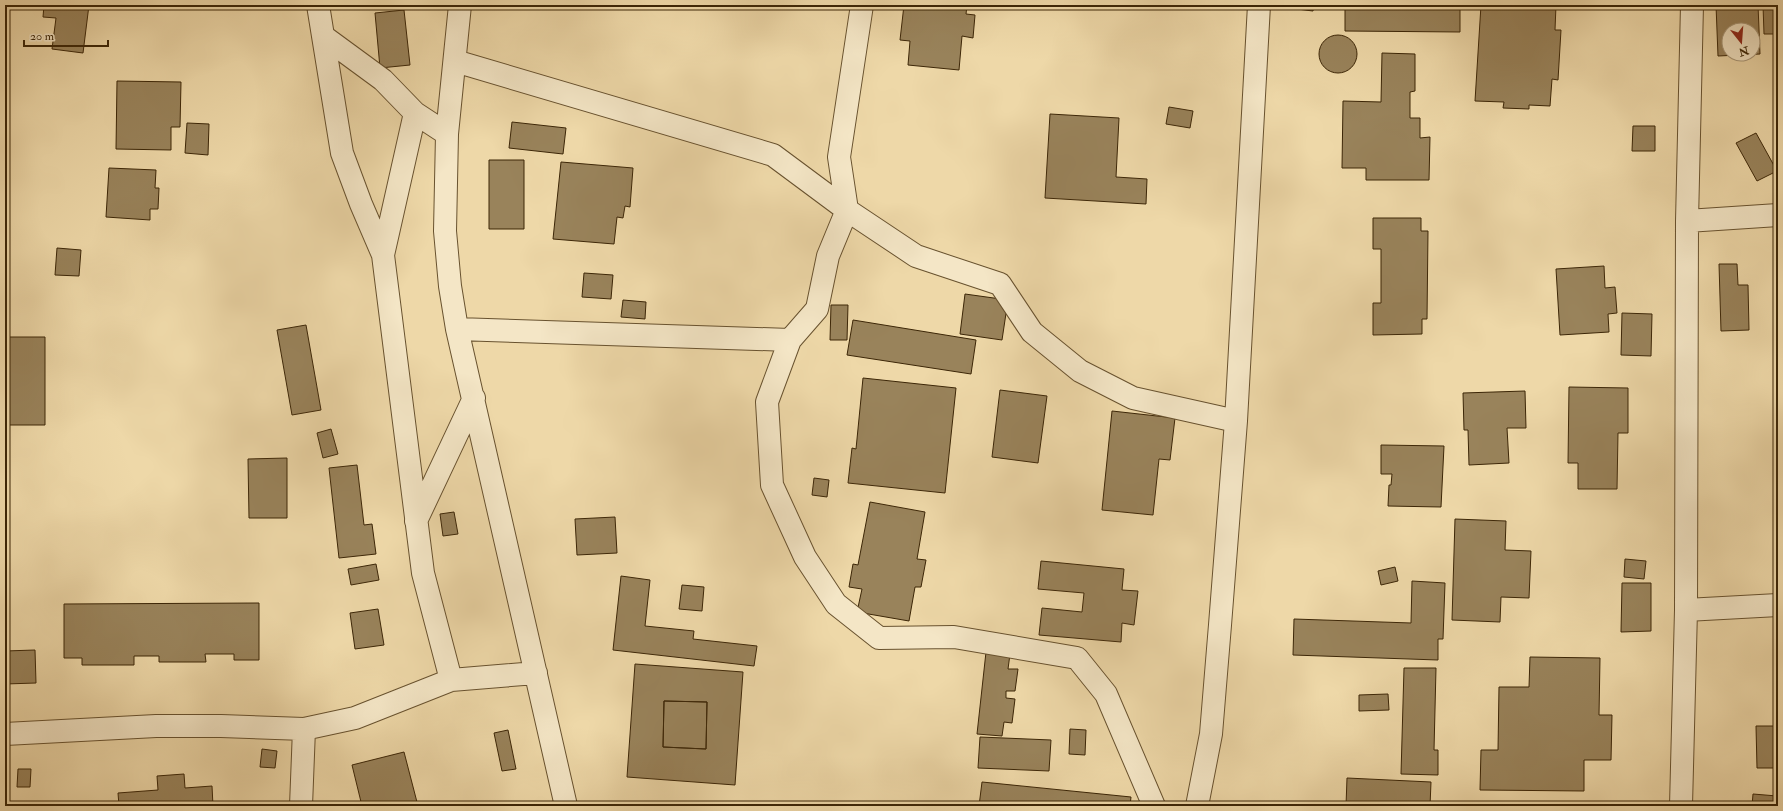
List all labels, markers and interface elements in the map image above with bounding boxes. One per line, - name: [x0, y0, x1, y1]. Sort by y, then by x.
- scale bar: [24, 22, 108, 48]
- north arrow: [1721, 22, 1761, 62]
- text: 20 m: [30, 29, 55, 44]
- text: N: [1736, 43, 1751, 59]

